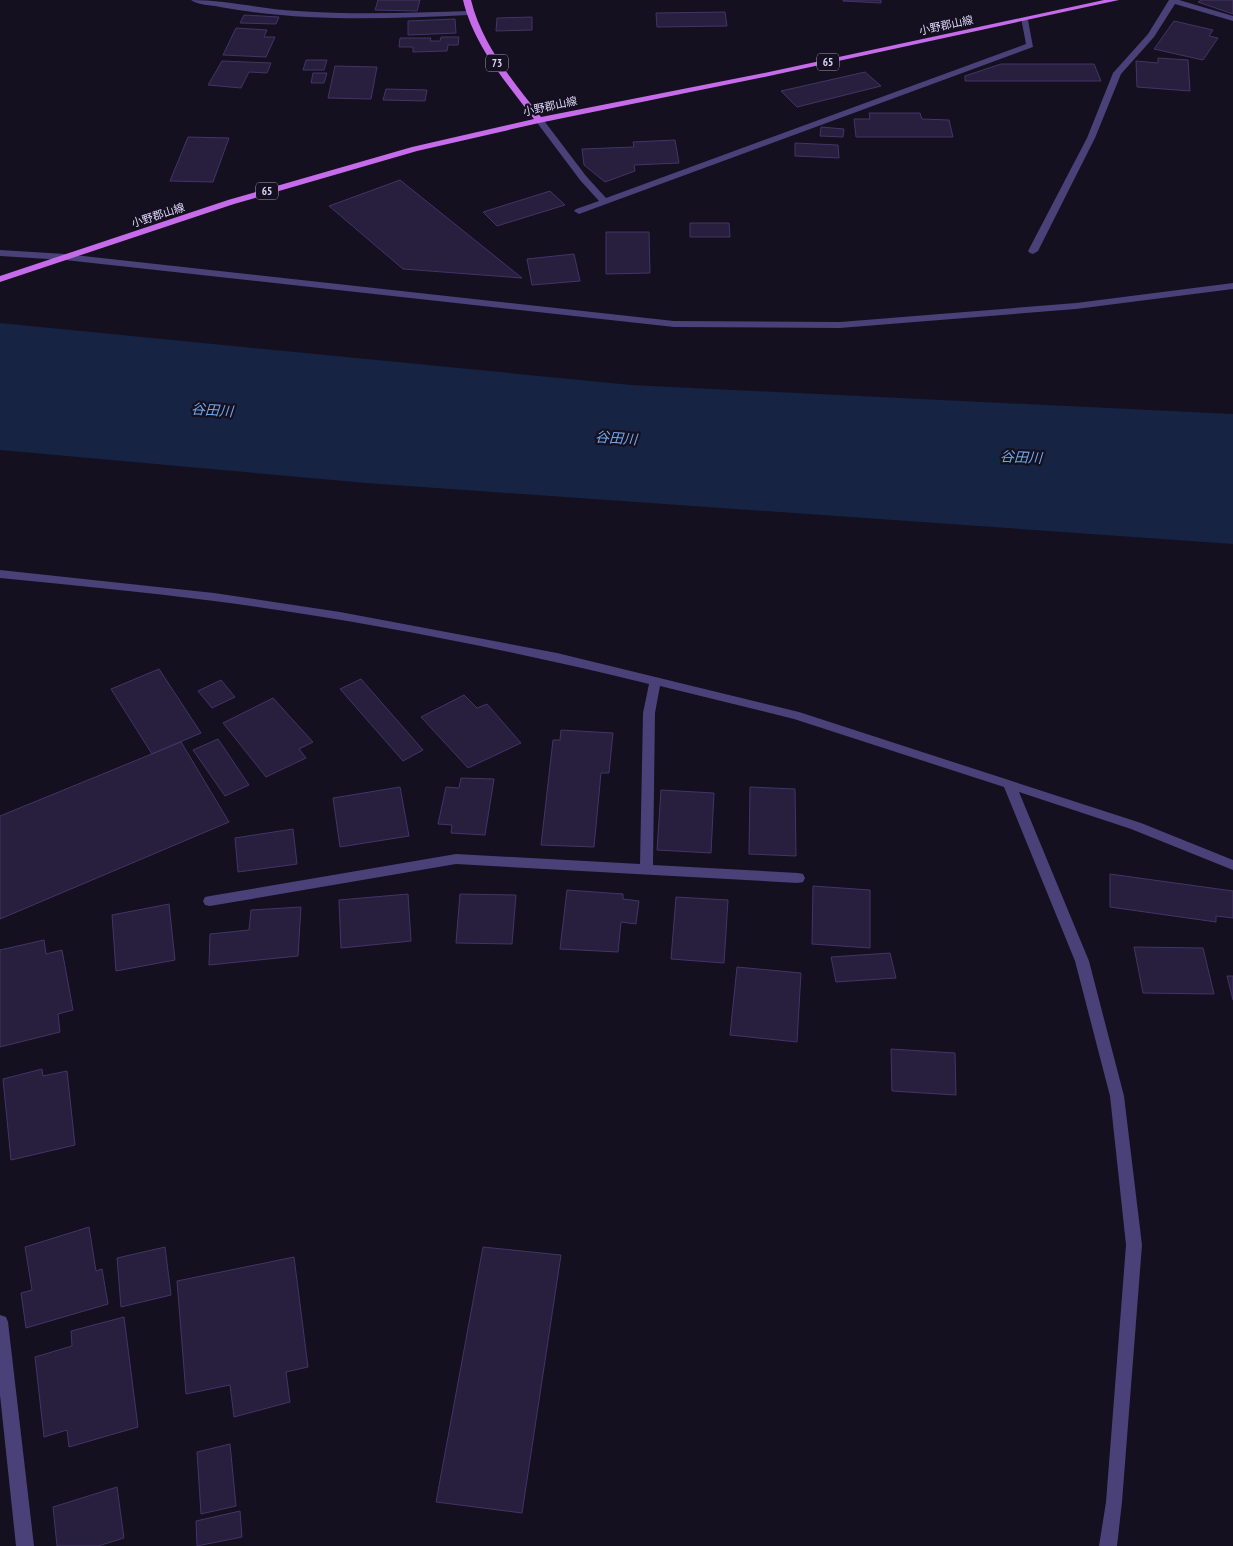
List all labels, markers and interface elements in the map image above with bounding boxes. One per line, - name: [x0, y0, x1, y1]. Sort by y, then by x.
- street label: 小野郡山線: [918, 12, 974, 38]
- road number: 73: [486, 54, 508, 72]
- road number: 65: [817, 54, 839, 70]
- street label: 小野郡山線: [522, 93, 578, 119]
- road number: 65: [256, 182, 278, 200]
- street label: 小野郡山線: [130, 200, 186, 230]
- water label: 谷田川: [190, 400, 236, 421]
- water label: 谷田川: [594, 428, 640, 449]
- water label: 谷田川: [1000, 447, 1044, 467]

